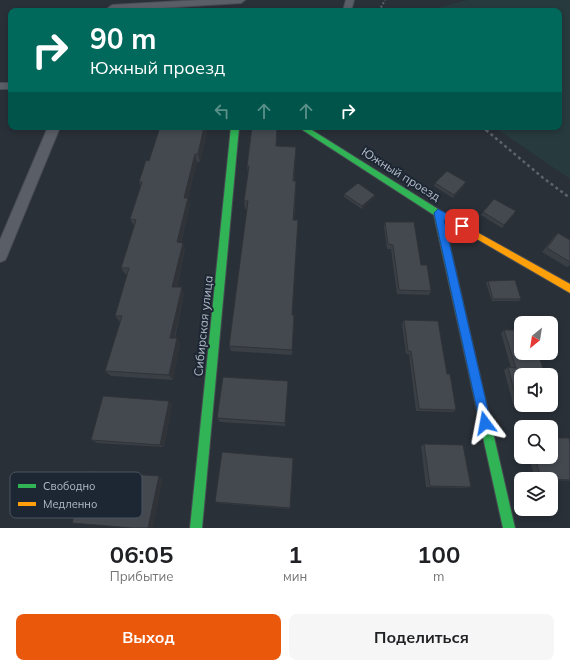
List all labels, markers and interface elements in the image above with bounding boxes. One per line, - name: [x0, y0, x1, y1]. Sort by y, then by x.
- text: 90 m: [90, 21, 156, 56]
- icon: right: [24, 24, 76, 76]
- text: Южный проезд: [90, 56, 225, 79]
- icon: left: [211, 100, 233, 122]
- icon: ahead: [253, 100, 275, 122]
- icon: ahead: [295, 100, 317, 122]
- icon: right: [337, 100, 359, 122]
- street label: Южный проезд: [359, 144, 443, 204]
- pin: [445, 209, 479, 243]
- icon: arrive: [451, 215, 473, 237]
- street label: Сибирская улица: [190, 275, 216, 377]
- north arrow: [514, 316, 558, 360]
- map controls: [514, 316, 558, 516]
- button: sound: [514, 368, 558, 412]
- position arrow: [464, 402, 506, 444]
- button: search: [514, 420, 558, 464]
- legend: [10, 472, 142, 518]
- button: layers: [514, 472, 558, 516]
- text: Свободно: [43, 479, 96, 493]
- text: Медленно: [43, 497, 97, 511]
- text: 06:05: [110, 539, 173, 569]
- text: 1: [288, 539, 302, 569]
- text: 100: [417, 539, 460, 569]
- text: Прибытие: [110, 568, 173, 584]
- text: мин: [283, 568, 307, 584]
- text: m: [433, 568, 444, 584]
- button: Выход: [16, 614, 281, 660]
- button: Поделиться: [289, 614, 554, 660]

